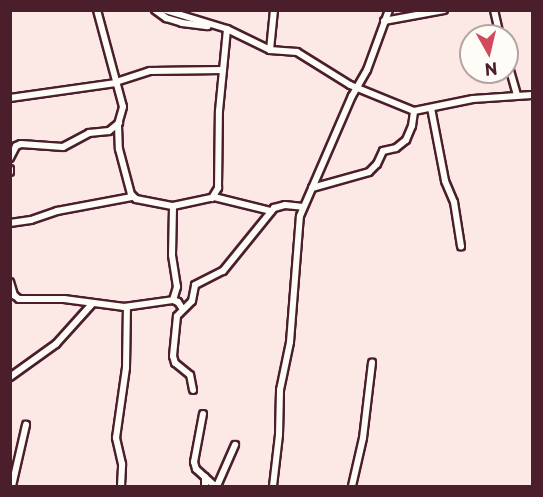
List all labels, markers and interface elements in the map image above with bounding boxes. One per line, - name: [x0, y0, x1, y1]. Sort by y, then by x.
- north arrow: [459, 24, 519, 84]
- text: N: [483, 57, 499, 83]

